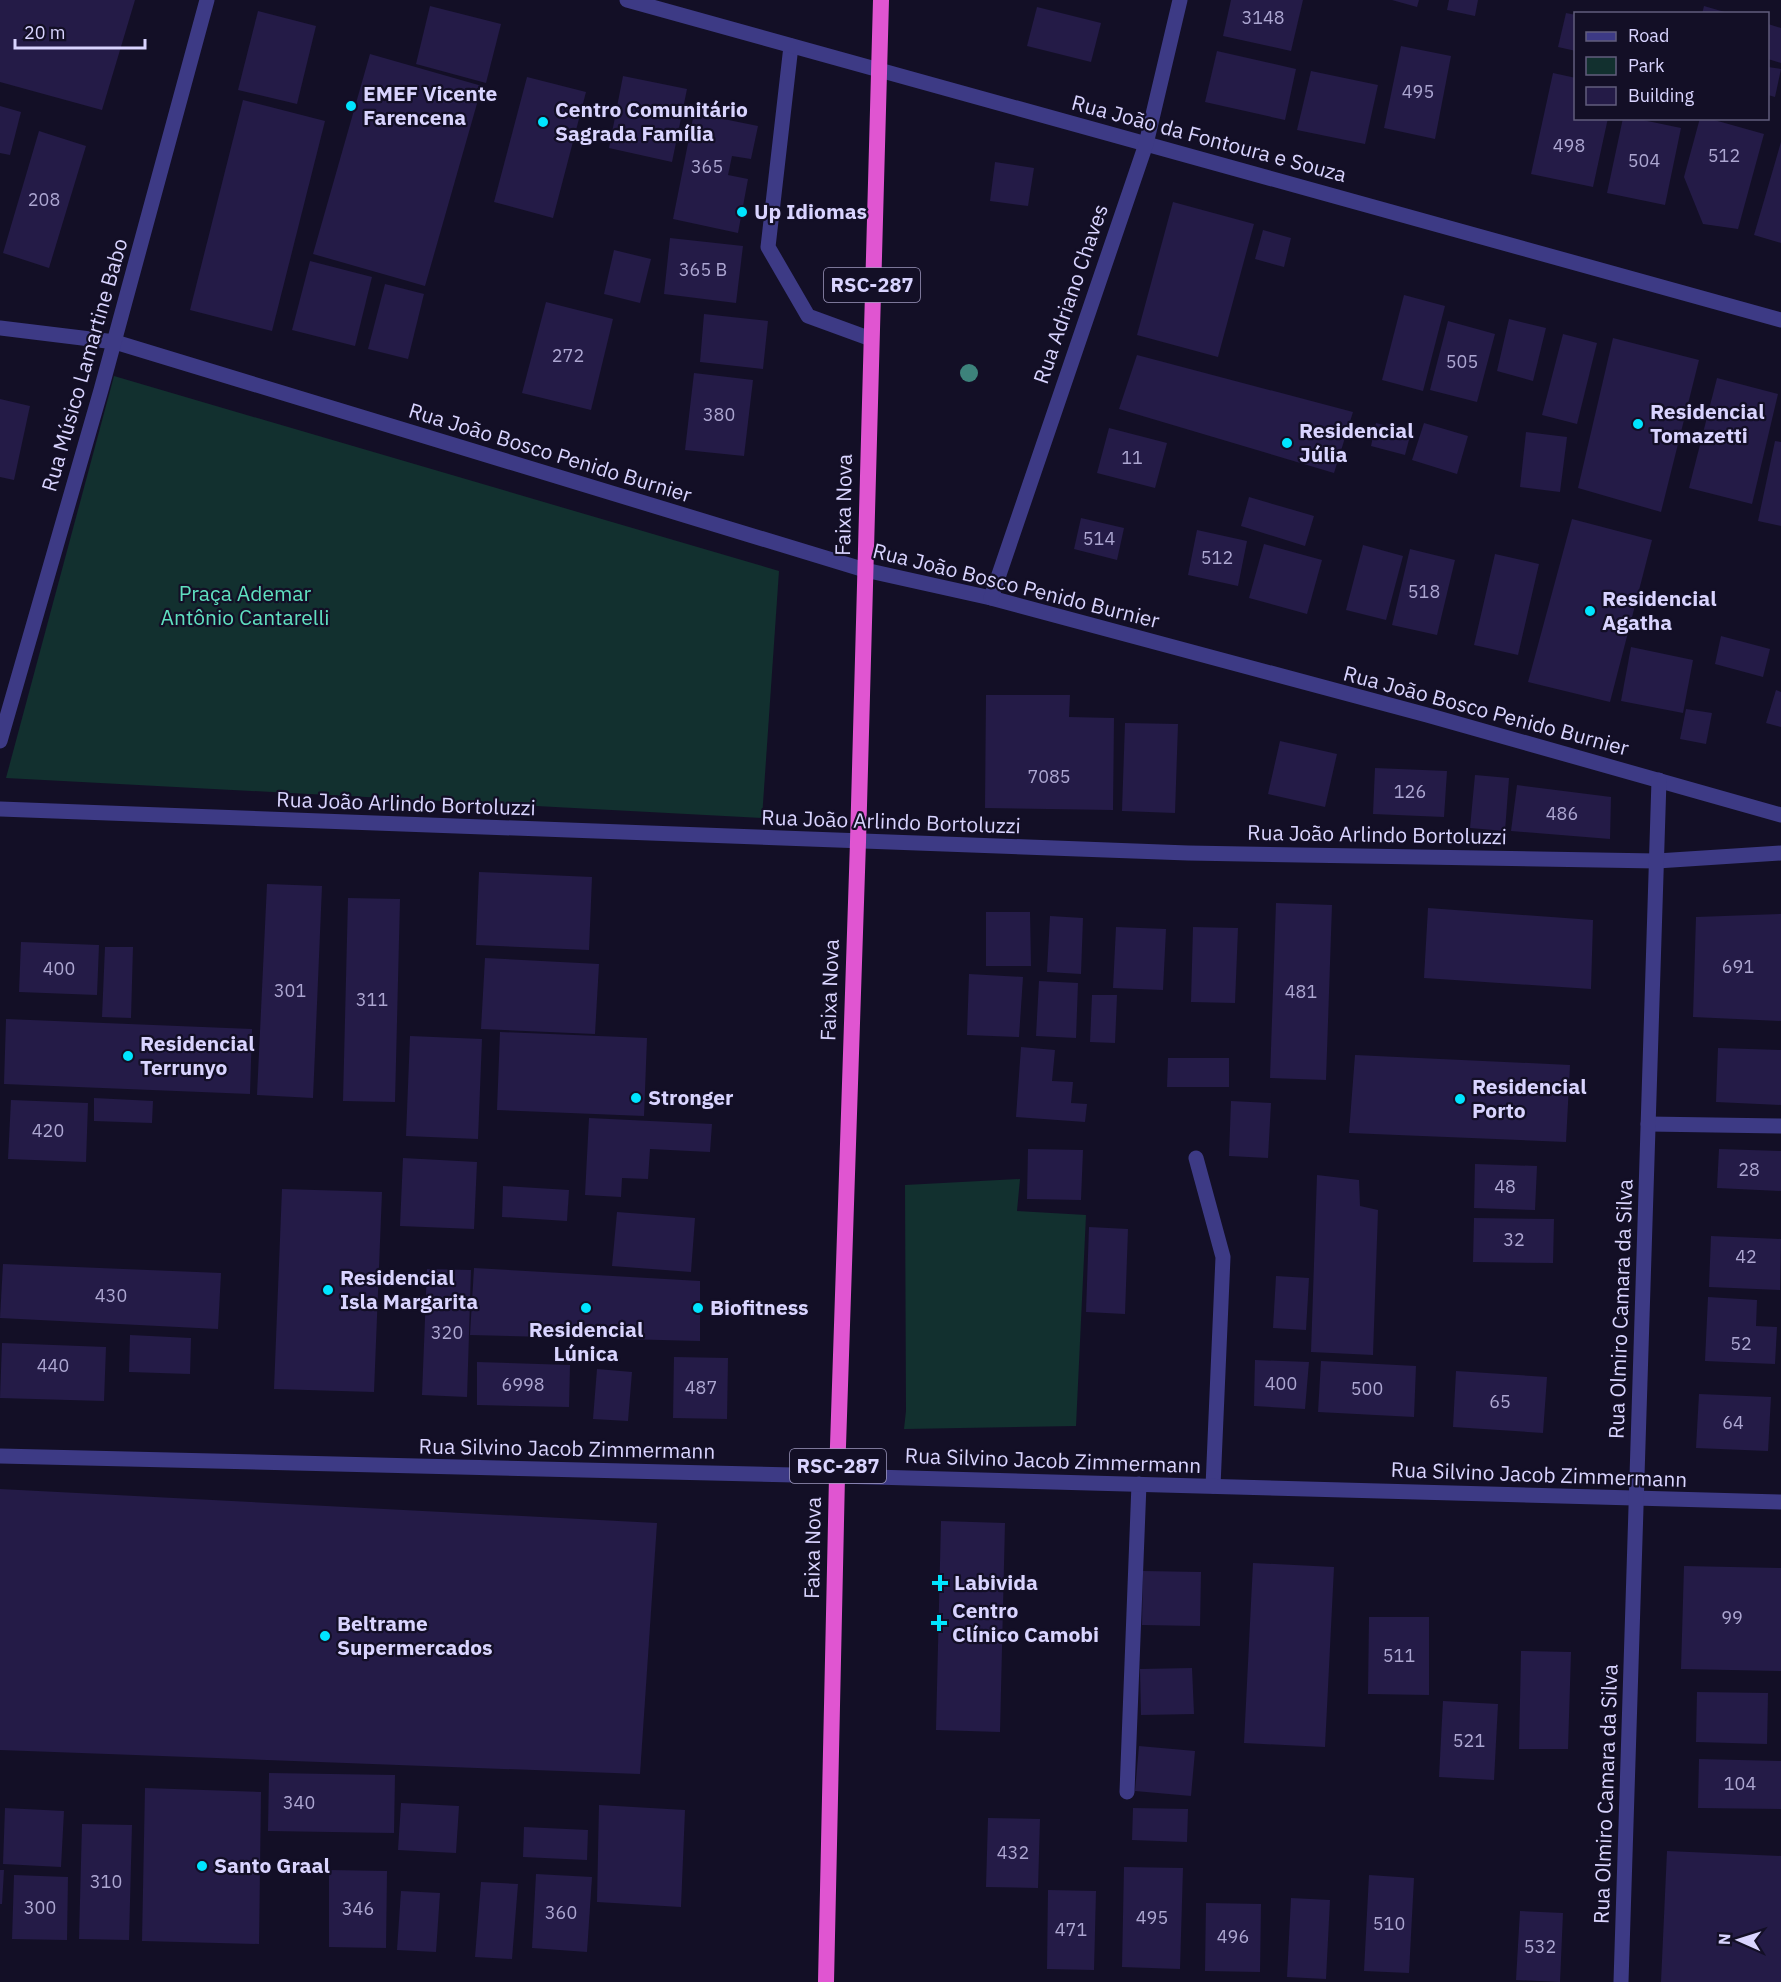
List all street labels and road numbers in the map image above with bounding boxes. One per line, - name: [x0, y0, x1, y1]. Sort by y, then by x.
- street label: Rua João da Fontoura e Souza: [1069, 88, 1350, 188]
- street label: Rua Adriano Chaves: [1026, 200, 1114, 387]
- street label: Rua Músico Lamartine Babo: [34, 235, 134, 495]
- road number: RSC-287: [824, 268, 920, 302]
- street label: Rua João Bosco Penido Burnier: [405, 396, 695, 509]
- street label: Faixa Nova: [828, 454, 858, 556]
- street label: Rua João Bosco Penido Burnier: [870, 536, 1163, 634]
- street label: Rua João Bosco Penido Burnier: [1340, 658, 1632, 762]
- street label: Rua João Arlindo Bortoluzzi: [276, 784, 536, 822]
- street label: Rua João Arlindo Bortoluzzi: [761, 802, 1021, 840]
- street label: Rua João Arlindo Bortoluzzi: [1247, 818, 1507, 850]
- street label: Faixa Nova: [813, 939, 845, 1041]
- street label: Rua Olmiro Camara da Silva: [1601, 1178, 1639, 1440]
- street label: Rua Silvino Jacob Zimmermann: [418, 1431, 716, 1465]
- street label: Rua Silvino Jacob Zimmermann: [904, 1441, 1202, 1479]
- road number: RSC-287: [790, 1449, 886, 1483]
- street label: Rua Silvino Jacob Zimmermann: [1390, 1455, 1688, 1493]
- street label: Faixa Nova: [797, 1497, 827, 1599]
- street label: Rua Olmiro Camara da Silva: [1586, 1663, 1624, 1925]

